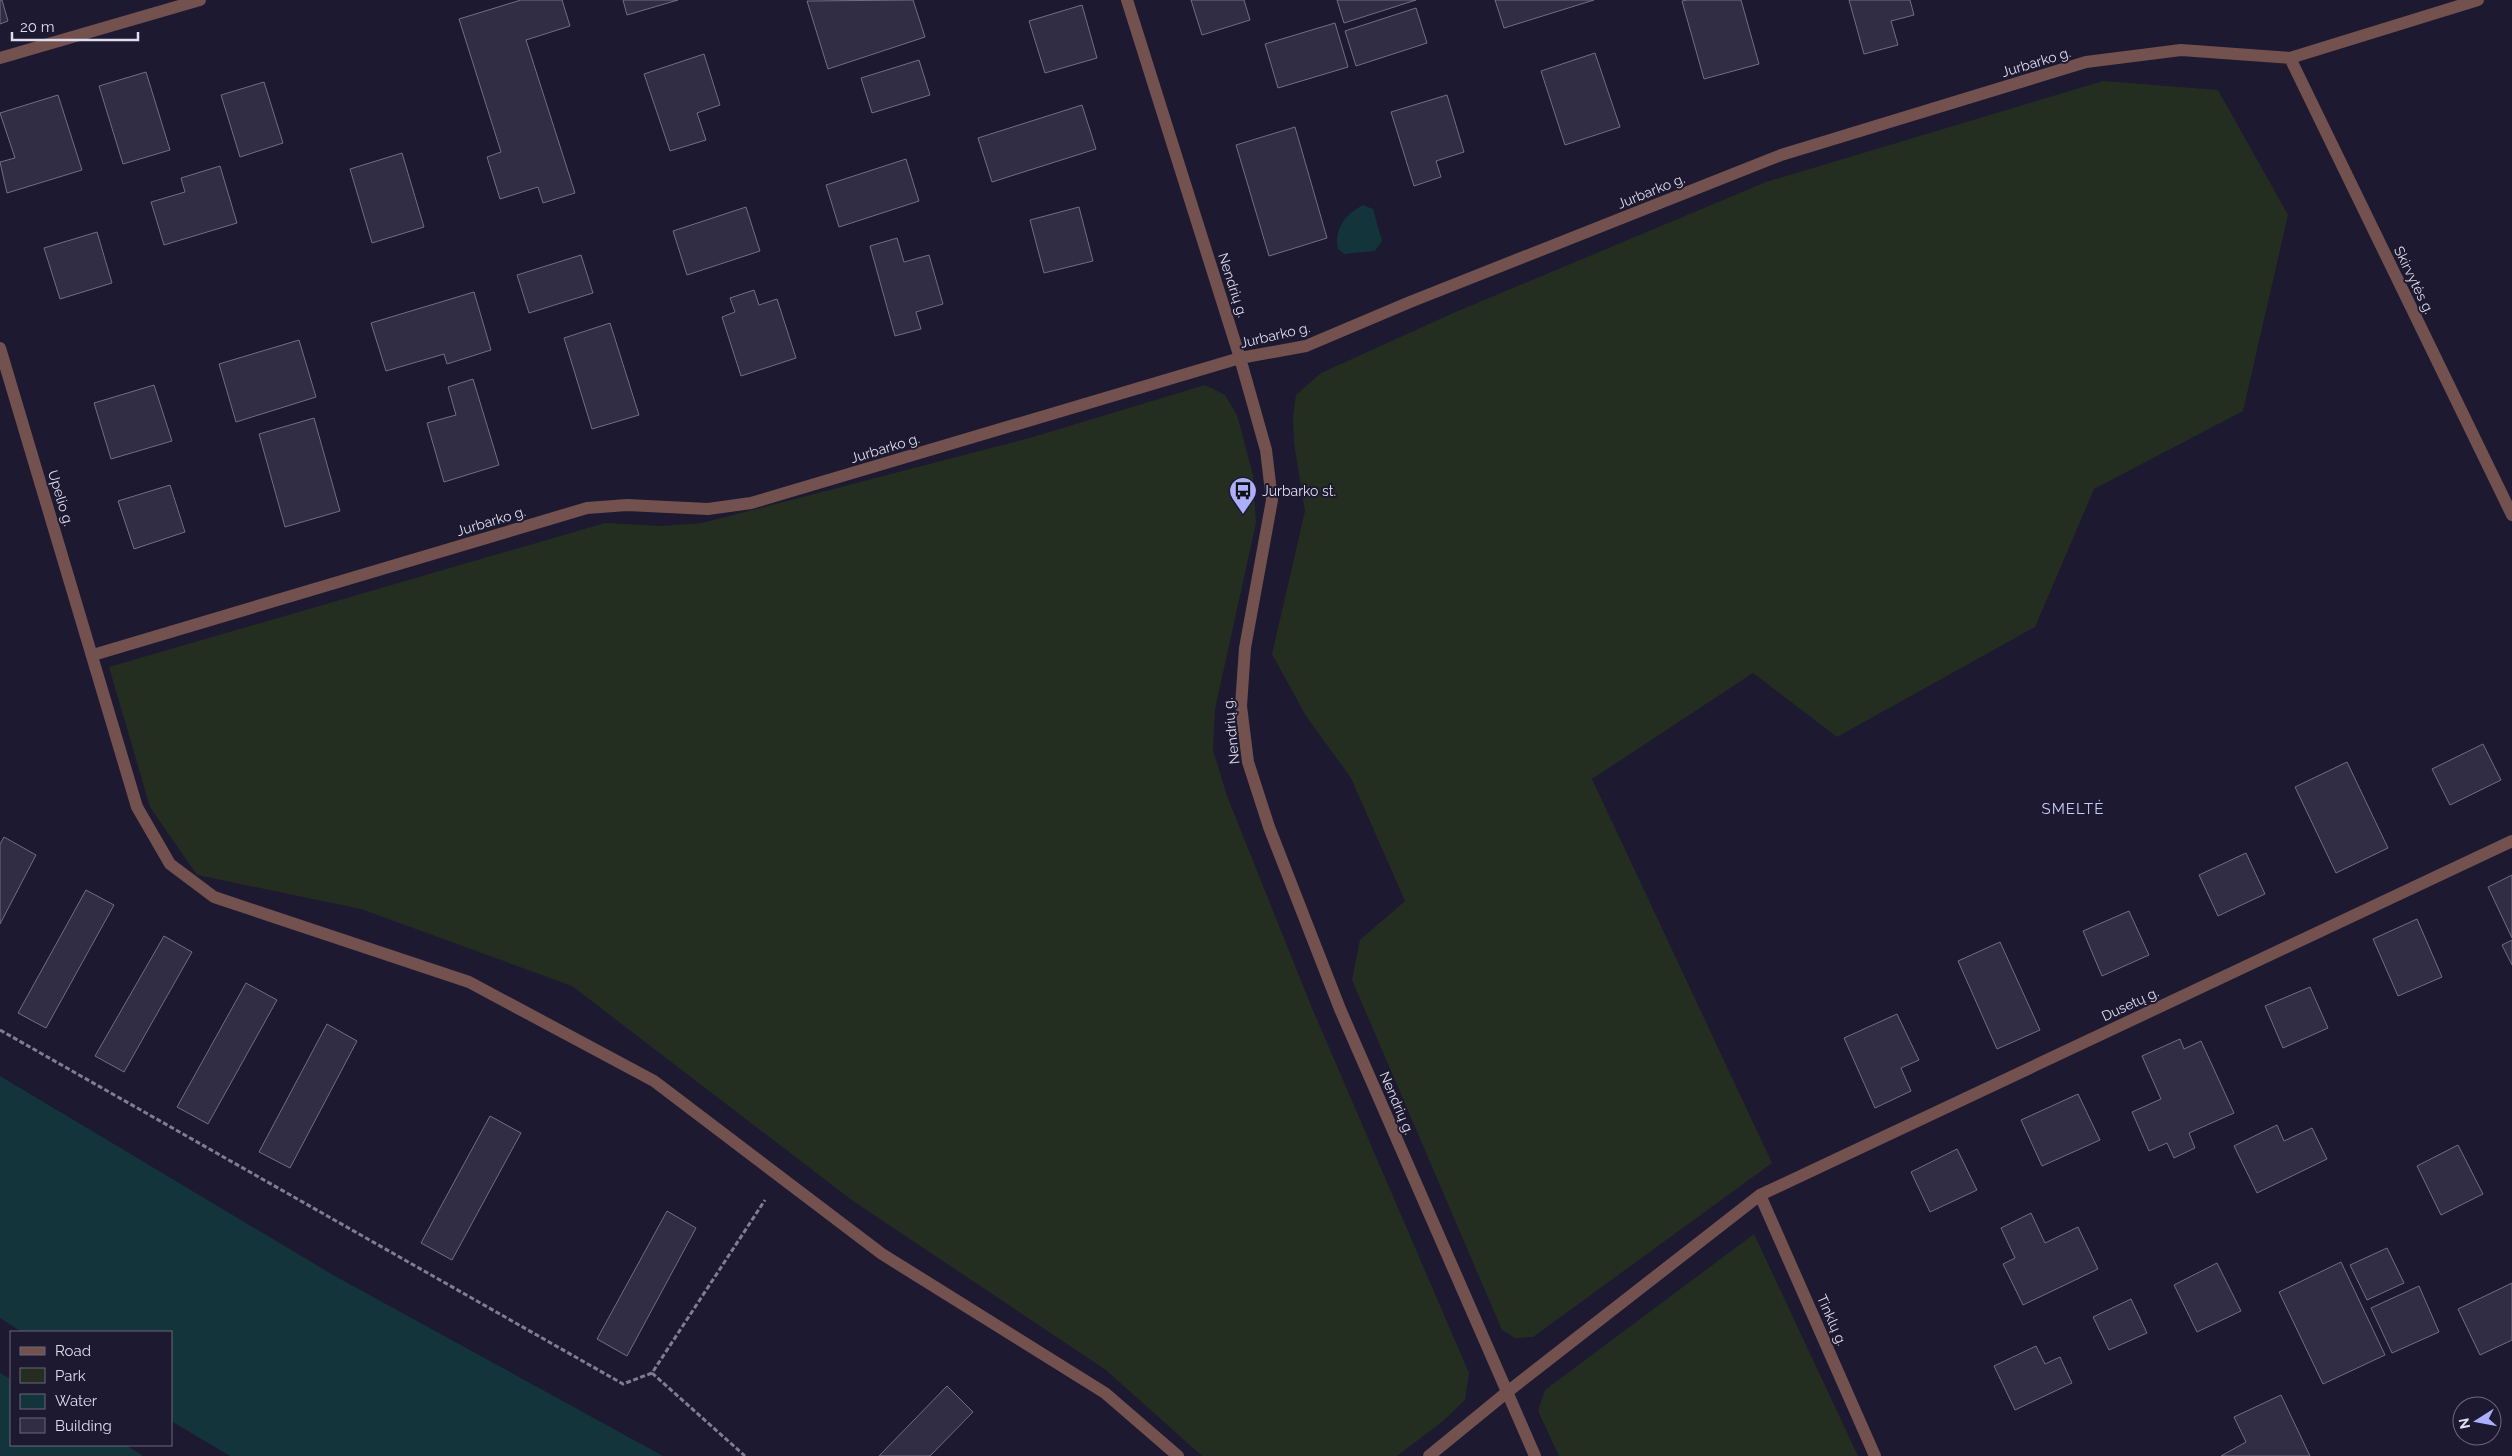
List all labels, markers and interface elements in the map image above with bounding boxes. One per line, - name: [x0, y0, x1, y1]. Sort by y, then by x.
- scale bar: [12, 10, 139, 42]
- text: 20 m: [20, 18, 55, 36]
- street label: Jurbarko g.: [2000, 44, 2072, 80]
- street label: Jurbarko g.: [1615, 170, 1687, 212]
- street label: Skirvytės g.: [2391, 244, 2437, 316]
- street label: Nendrių g.: [1215, 251, 1251, 319]
- street label: Jurbarko g.: [1238, 319, 1312, 351]
- street label: Jurbarko g.: [849, 430, 921, 466]
- street label: Upelio g.: [45, 468, 77, 528]
- bus stop icon: Jurbarko st.: [1228, 476, 1258, 515]
- place label: Jurbarko st.: [1262, 483, 1336, 499]
- street label: Jurbarko g.: [455, 503, 527, 539]
- street label: Nendrių g.: [1220, 697, 1242, 765]
- district label: SMELTĖ: [2042, 799, 2104, 818]
- street label: Dusetų g.: [2099, 984, 2161, 1024]
- street label: Nendrių g.: [1377, 1069, 1417, 1137]
- street label: Tinklų g.: [1814, 1292, 1850, 1348]
- legend: [10, 1331, 172, 1446]
- text: Road: [55, 1342, 91, 1360]
- text: Park: [55, 1367, 86, 1385]
- text: Water: [55, 1392, 98, 1410]
- north arrow: [2452, 1396, 2502, 1446]
- text: Building: [55, 1417, 112, 1435]
- text: N: [2455, 1417, 2473, 1430]

